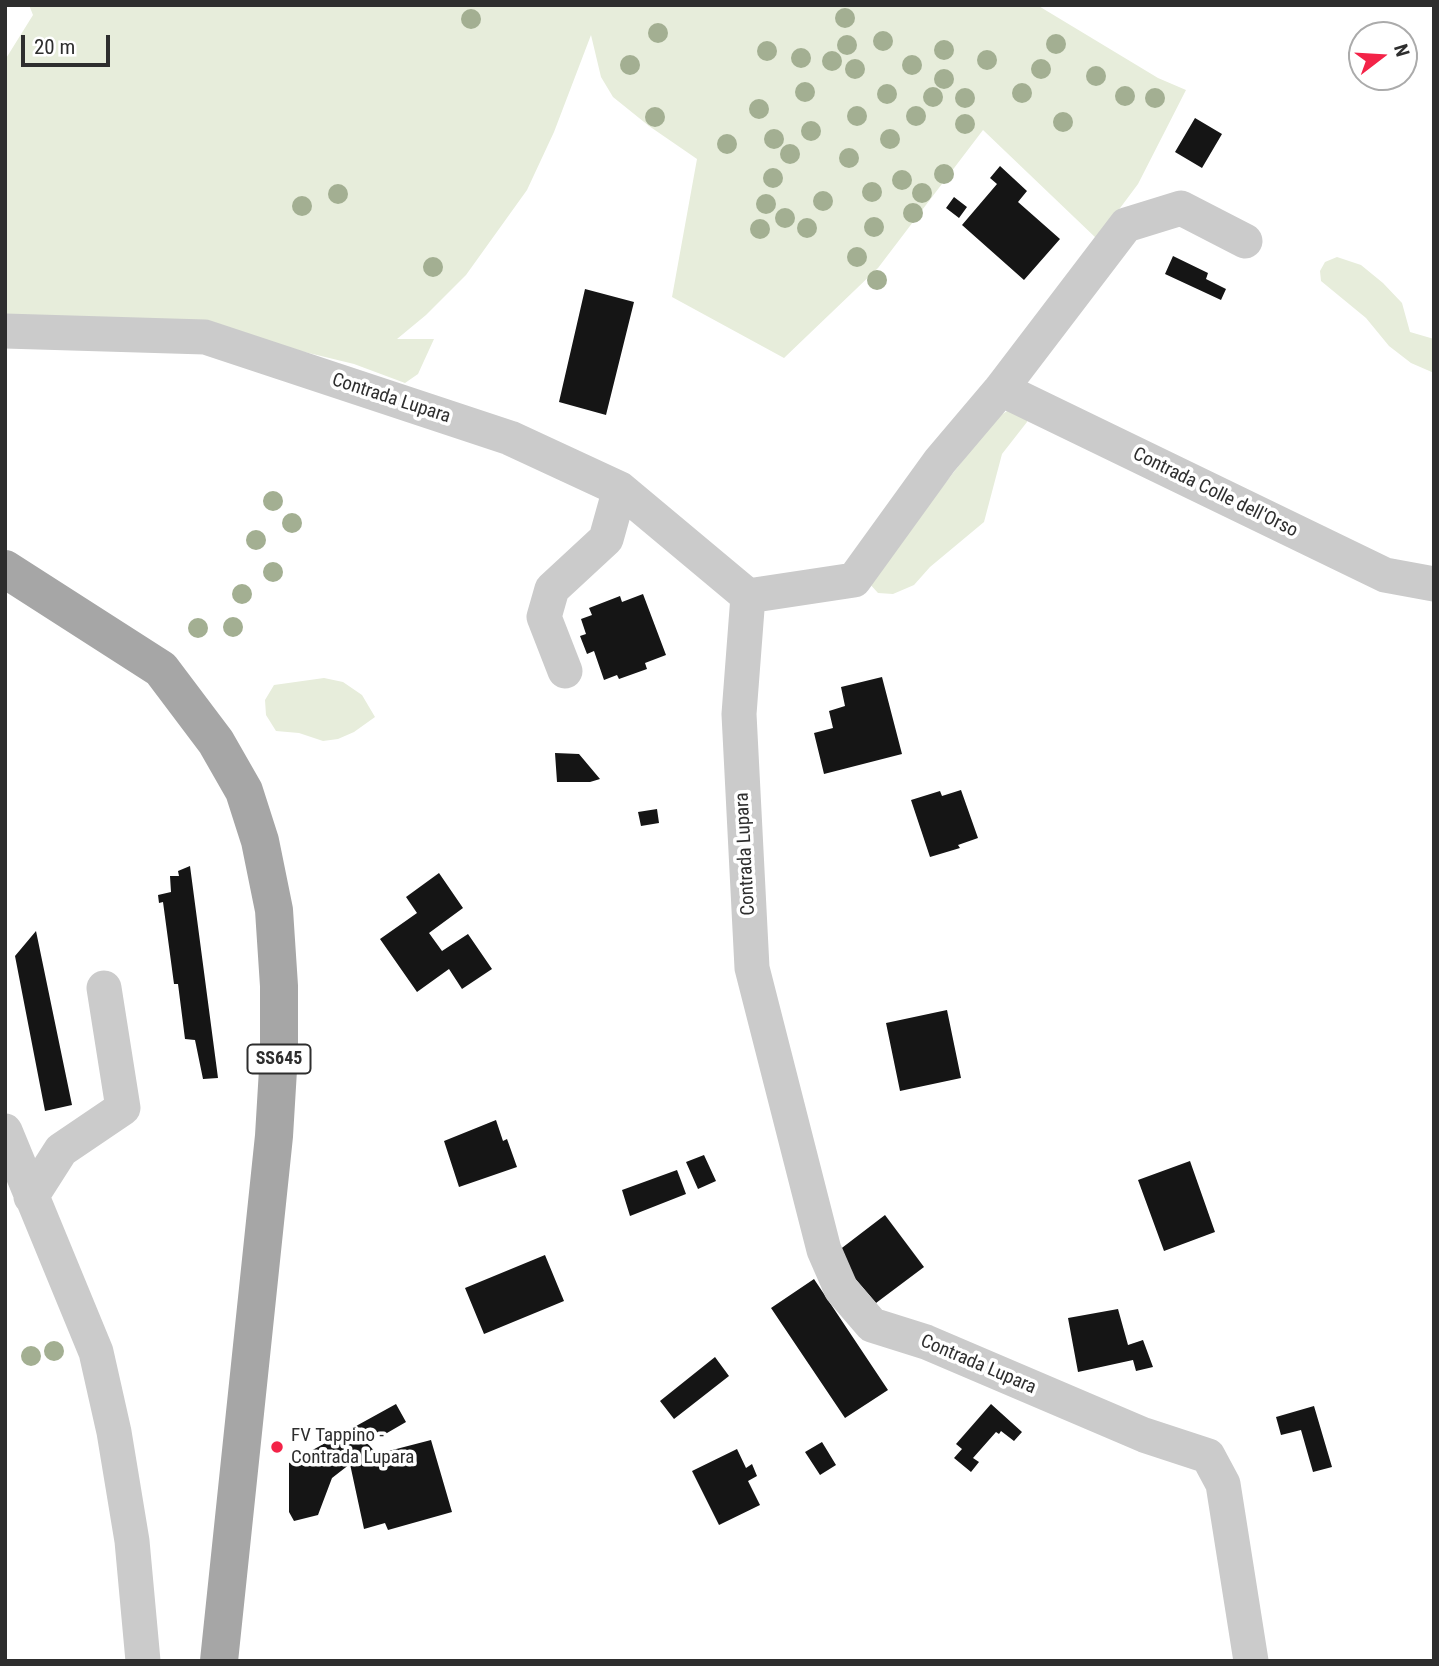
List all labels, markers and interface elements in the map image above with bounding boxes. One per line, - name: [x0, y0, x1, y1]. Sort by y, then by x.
- scale bar: [24, 21, 114, 65]
- north arrow: [1348, 21, 1418, 91]
- text: 20 m: [34, 35, 75, 59]
- text: N: [1389, 41, 1414, 59]
- street label: Contrada Lupara: [329, 369, 453, 429]
- street label: Contrada Colle dell'Orso: [1129, 443, 1301, 543]
- street label: Contrada Lupara: [731, 792, 761, 916]
- road number: SS645: [247, 1044, 310, 1074]
- street label: Contrada Lupara: [917, 1330, 1039, 1400]
- place label: FV Tappino - Contrada Lupara: [291, 1425, 414, 1469]
- marker: FV Tappino - Contrada Lupara: [269, 1439, 285, 1455]

